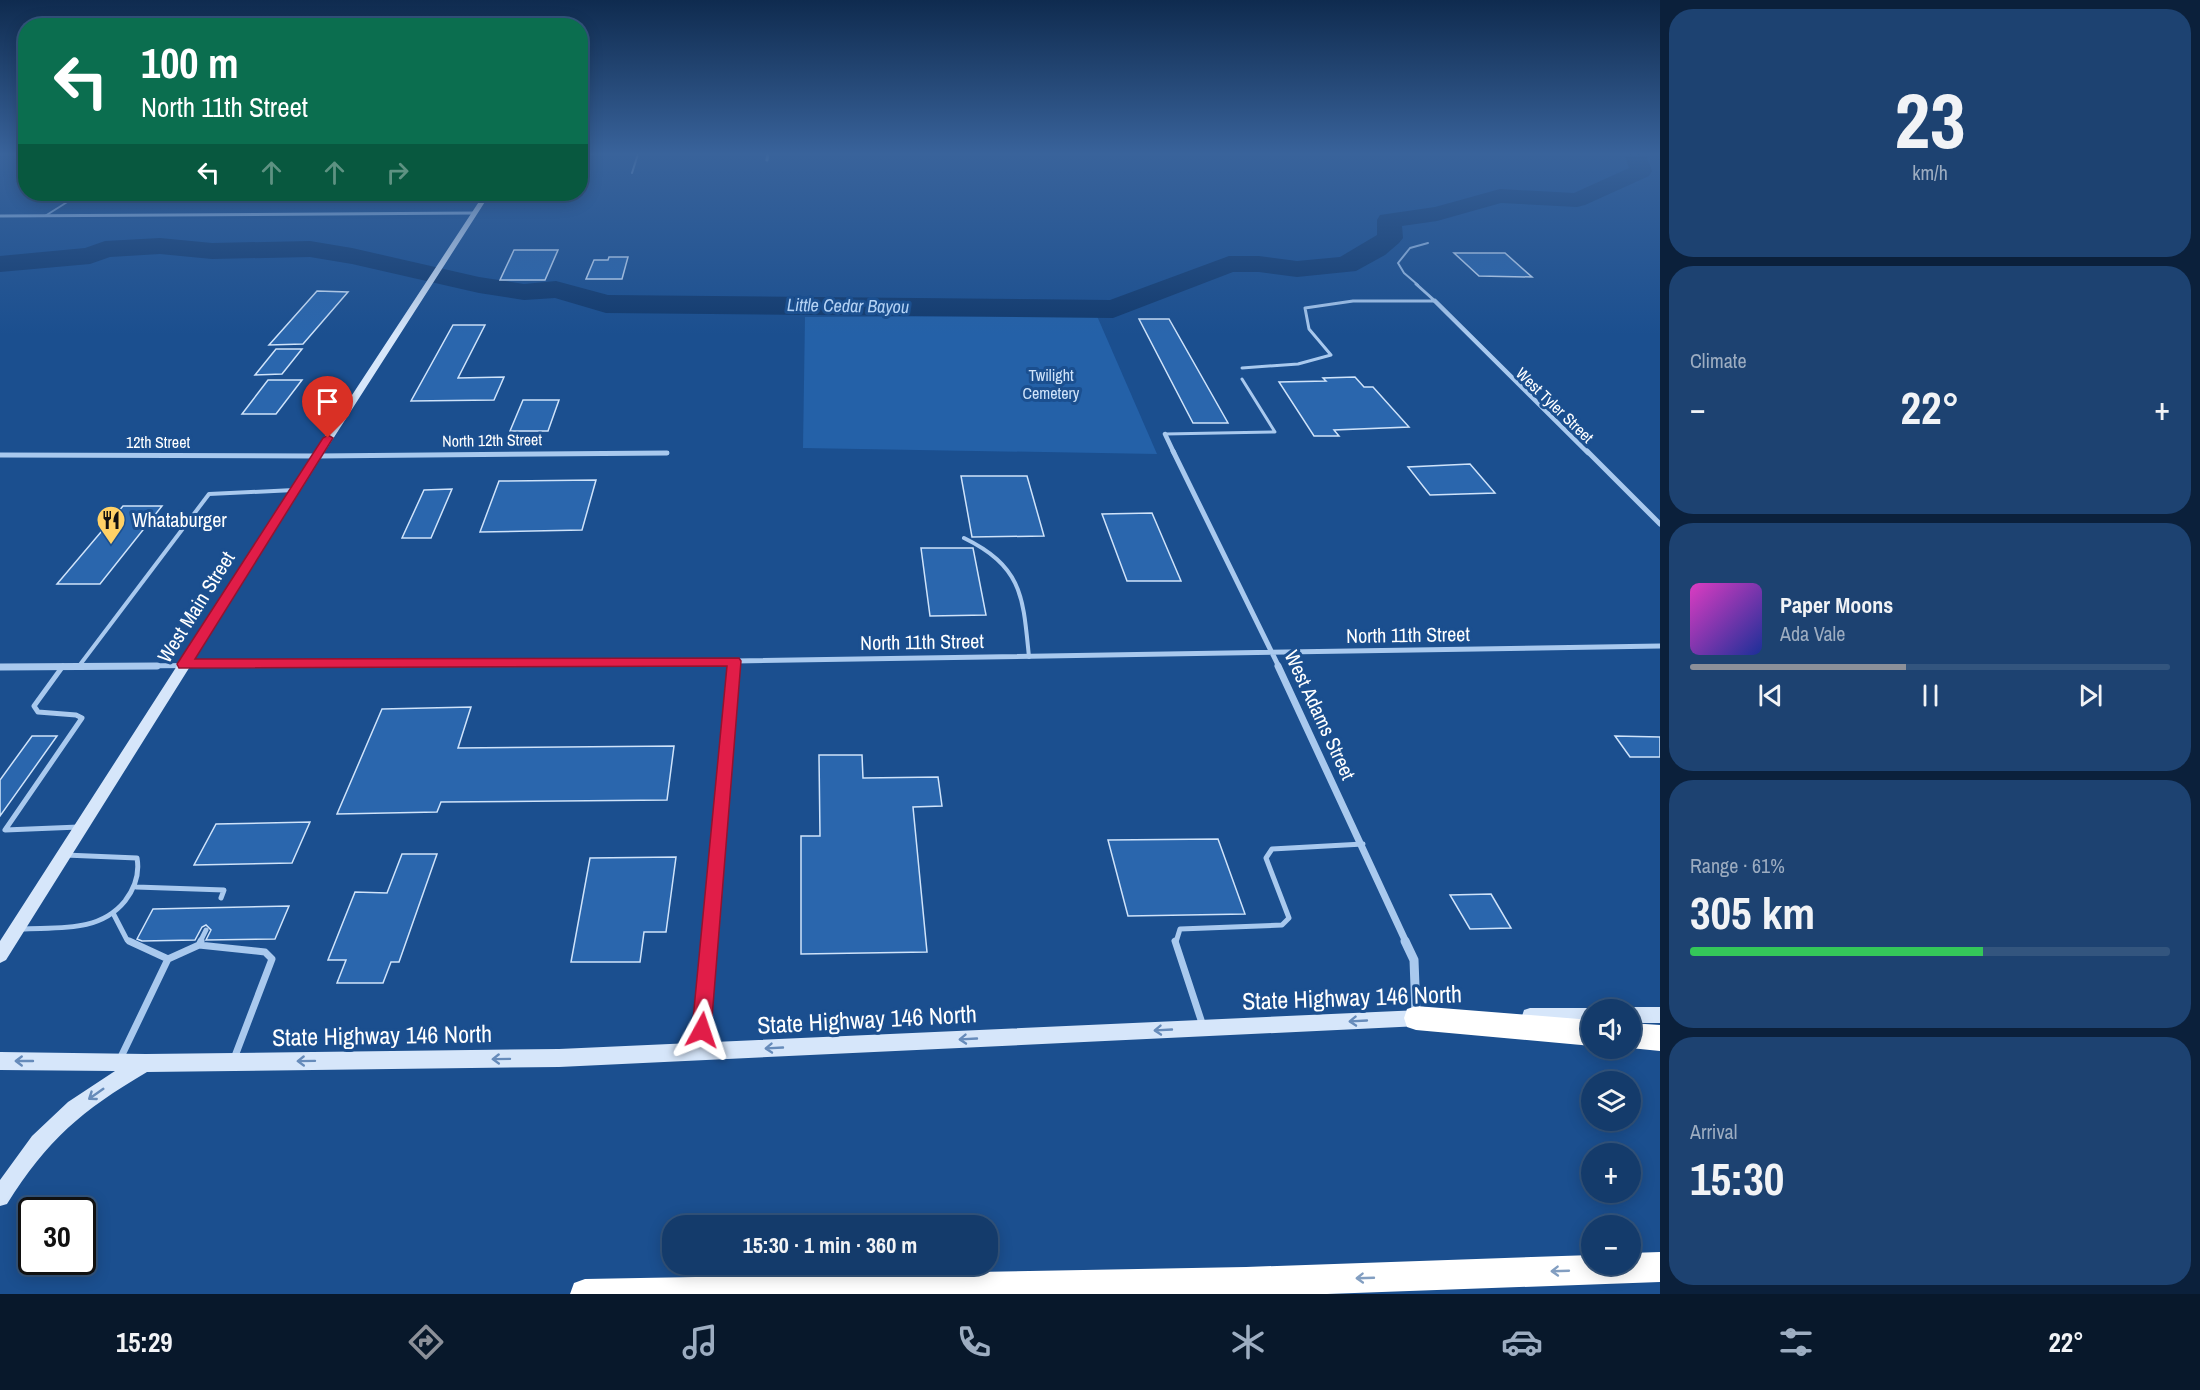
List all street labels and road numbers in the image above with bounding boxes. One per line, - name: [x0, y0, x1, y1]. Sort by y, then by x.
- street label: West Tyler Street: [1511, 362, 1599, 448]
- street label: North 12th Street: [442, 428, 542, 452]
- street label: 12th Street: [126, 431, 190, 453]
- street label: West Main Street: [151, 546, 241, 667]
- street label: North 11th Street: [1346, 620, 1471, 649]
- street label: North 11th Street: [860, 627, 985, 656]
- street label: West Adams Street: [1279, 646, 1362, 784]
- street label: State Highway 146 North: [1242, 977, 1462, 1017]
- street label: State Highway 146 North: [756, 997, 978, 1041]
- street label: State Highway 146 North: [272, 1017, 492, 1053]

